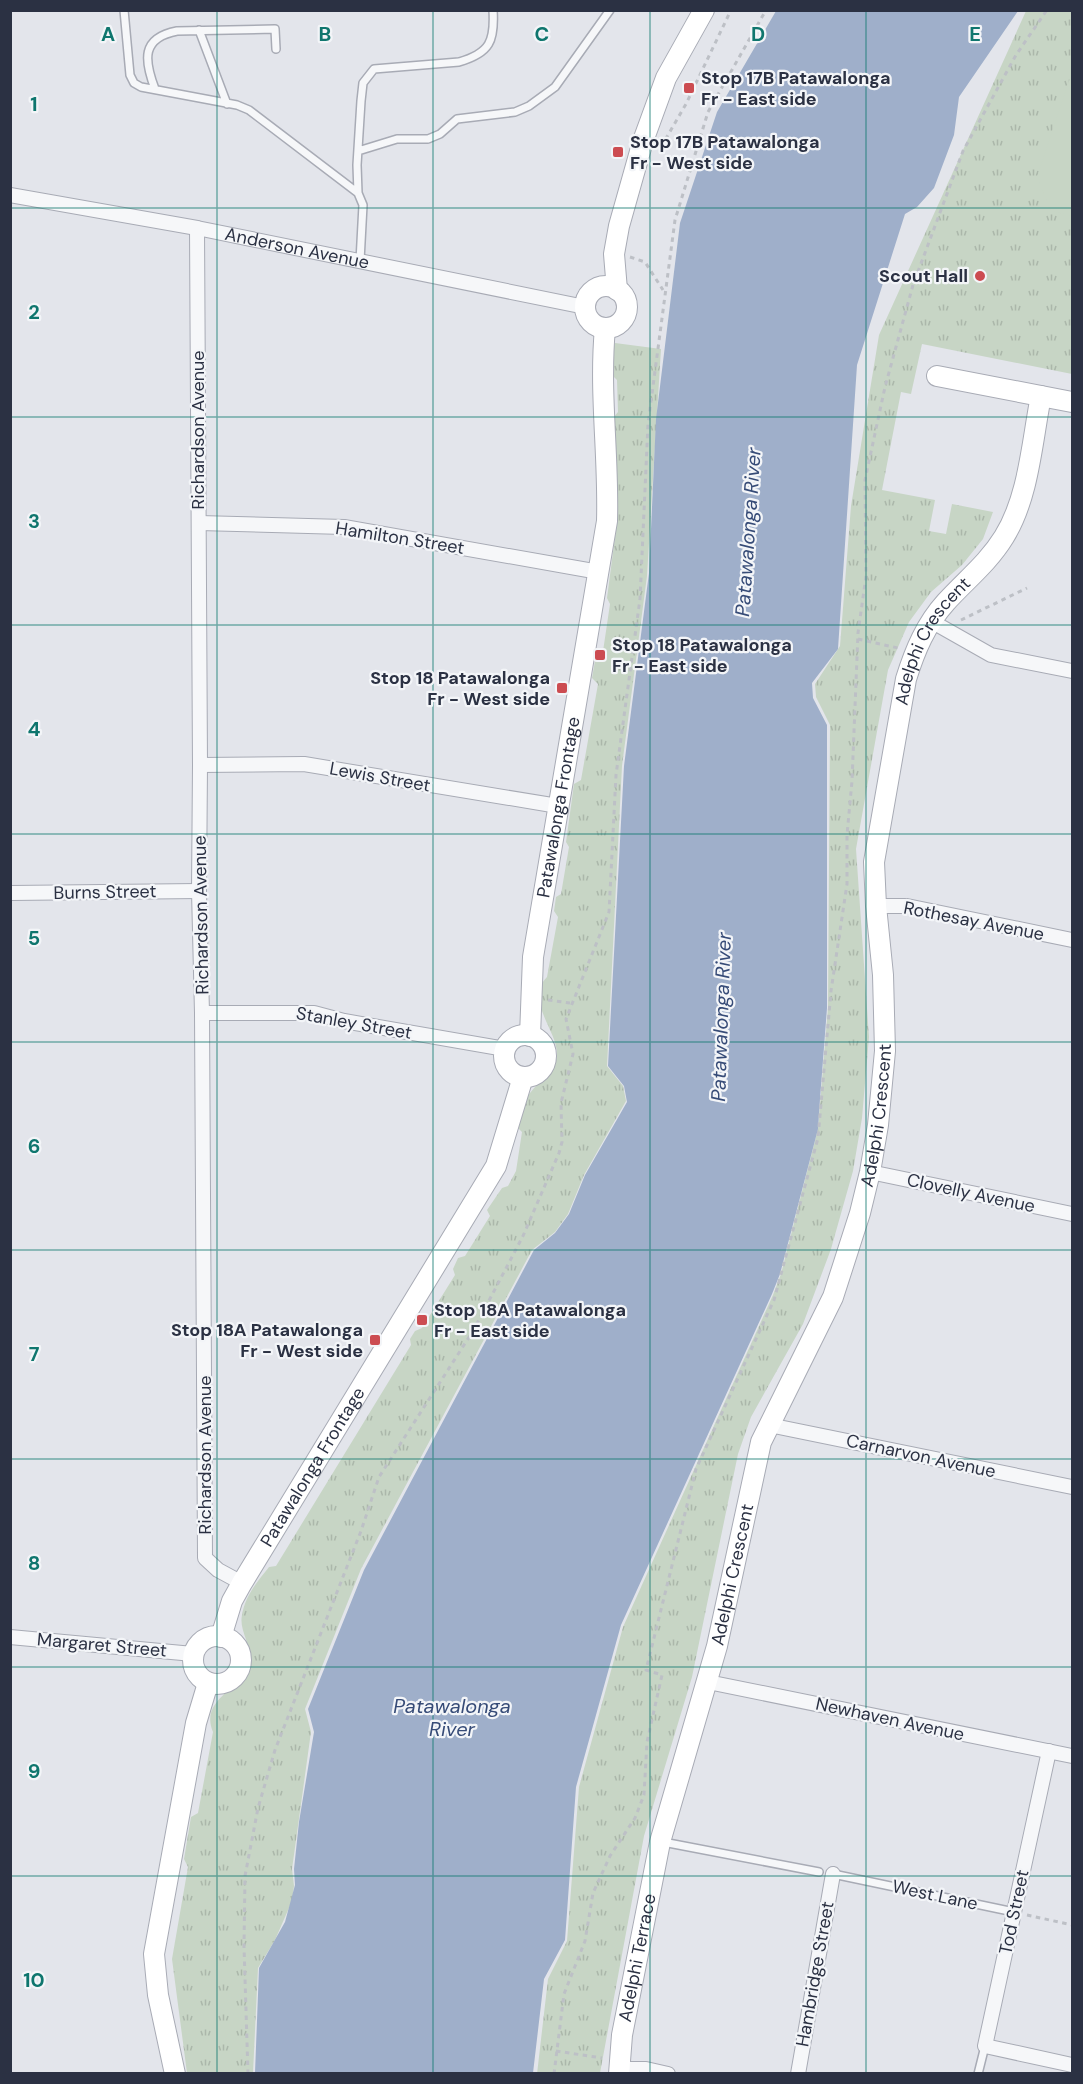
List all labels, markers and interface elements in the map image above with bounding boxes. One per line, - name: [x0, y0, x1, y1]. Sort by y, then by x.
- text: A: [101, 21, 115, 47]
- text: B: [319, 21, 331, 47]
- text: C: [535, 21, 549, 47]
- text: D: [751, 21, 765, 47]
- text: E: [969, 21, 981, 47]
- place label: Stop 17B Patawalonga Fr - East side: [701, 66, 891, 111]
- marker: Stop 17B Patawalonga Fr - East side: [682, 81, 696, 95]
- text: 1: [30, 91, 38, 117]
- place label: Stop 17B Patawalonga Fr - West side: [630, 130, 820, 175]
- marker: Stop 17B Patawalonga Fr - West side: [611, 145, 625, 159]
- street label: Anderson Avenue: [223, 222, 371, 275]
- place label: Scout Hall: [879, 264, 968, 288]
- marker: Scout Hall: [973, 269, 987, 283]
- text: 2: [28, 299, 40, 325]
- street label: Richardson Avenue: [186, 350, 210, 510]
- water label: Patawalonga River: [729, 446, 767, 617]
- text: 3: [28, 508, 40, 534]
- street label: Hamilton Street: [334, 516, 466, 560]
- street label: Adelphi Crescent: [890, 572, 976, 707]
- place label: Stop 18 Patawalonga Fr - East side: [612, 633, 792, 678]
- marker: Stop 18 Patawalonga Fr - East side: [593, 648, 607, 662]
- place label: Stop 18 Patawalonga Fr - West side: [370, 666, 550, 711]
- marker: Stop 18 Patawalonga Fr - West side: [555, 681, 569, 695]
- street label: Patawalonga Frontage: [531, 715, 586, 899]
- text: 4: [28, 716, 41, 742]
- street label: Lewis Street: [328, 756, 432, 798]
- street label: Richardson Avenue: [188, 835, 214, 995]
- street label: Burns Street: [53, 879, 157, 905]
- street label: Rothesay Avenue: [902, 896, 1046, 946]
- text: 5: [28, 925, 40, 951]
- water label: Patawalonga River: [705, 931, 737, 1102]
- street label: Stanley Street: [294, 1001, 414, 1045]
- street label: Adelphi Crescent: [855, 1044, 897, 1189]
- text: 6: [28, 1133, 40, 1159]
- street label: Clovelly Avenue: [905, 1168, 1037, 1218]
- place label: Stop 18A Patawalonga Fr - East side: [434, 1298, 626, 1343]
- marker: Stop 18A Patawalonga Fr - East side: [415, 1313, 429, 1327]
- place label: Stop 18A Patawalonga Fr - West side: [171, 1318, 363, 1363]
- marker: Stop 18A Patawalonga Fr - West side: [368, 1333, 382, 1347]
- text: 7: [29, 1341, 40, 1367]
- street label: Richardson Avenue: [193, 1375, 217, 1535]
- street label: Patawalonga Frontage: [255, 1383, 370, 1551]
- street label: Carnarvon Avenue: [844, 1428, 998, 1484]
- street label: Adelphi Crescent: [705, 1502, 759, 1648]
- text: 8: [28, 1550, 40, 1576]
- street label: Margaret Street: [36, 1627, 168, 1663]
- street label: Newhaven Avenue: [813, 1692, 967, 1746]
- water label: Patawalonga River: [393, 1693, 511, 1742]
- text: 9: [28, 1758, 40, 1784]
- street label: Tod Street: [993, 1867, 1035, 1957]
- street label: West Lane: [890, 1874, 980, 1916]
- street label: Adelphi Terrace: [613, 1891, 662, 2024]
- street label: Hambridge Street: [790, 1899, 840, 2049]
- text: 10: [23, 1967, 45, 1993]

